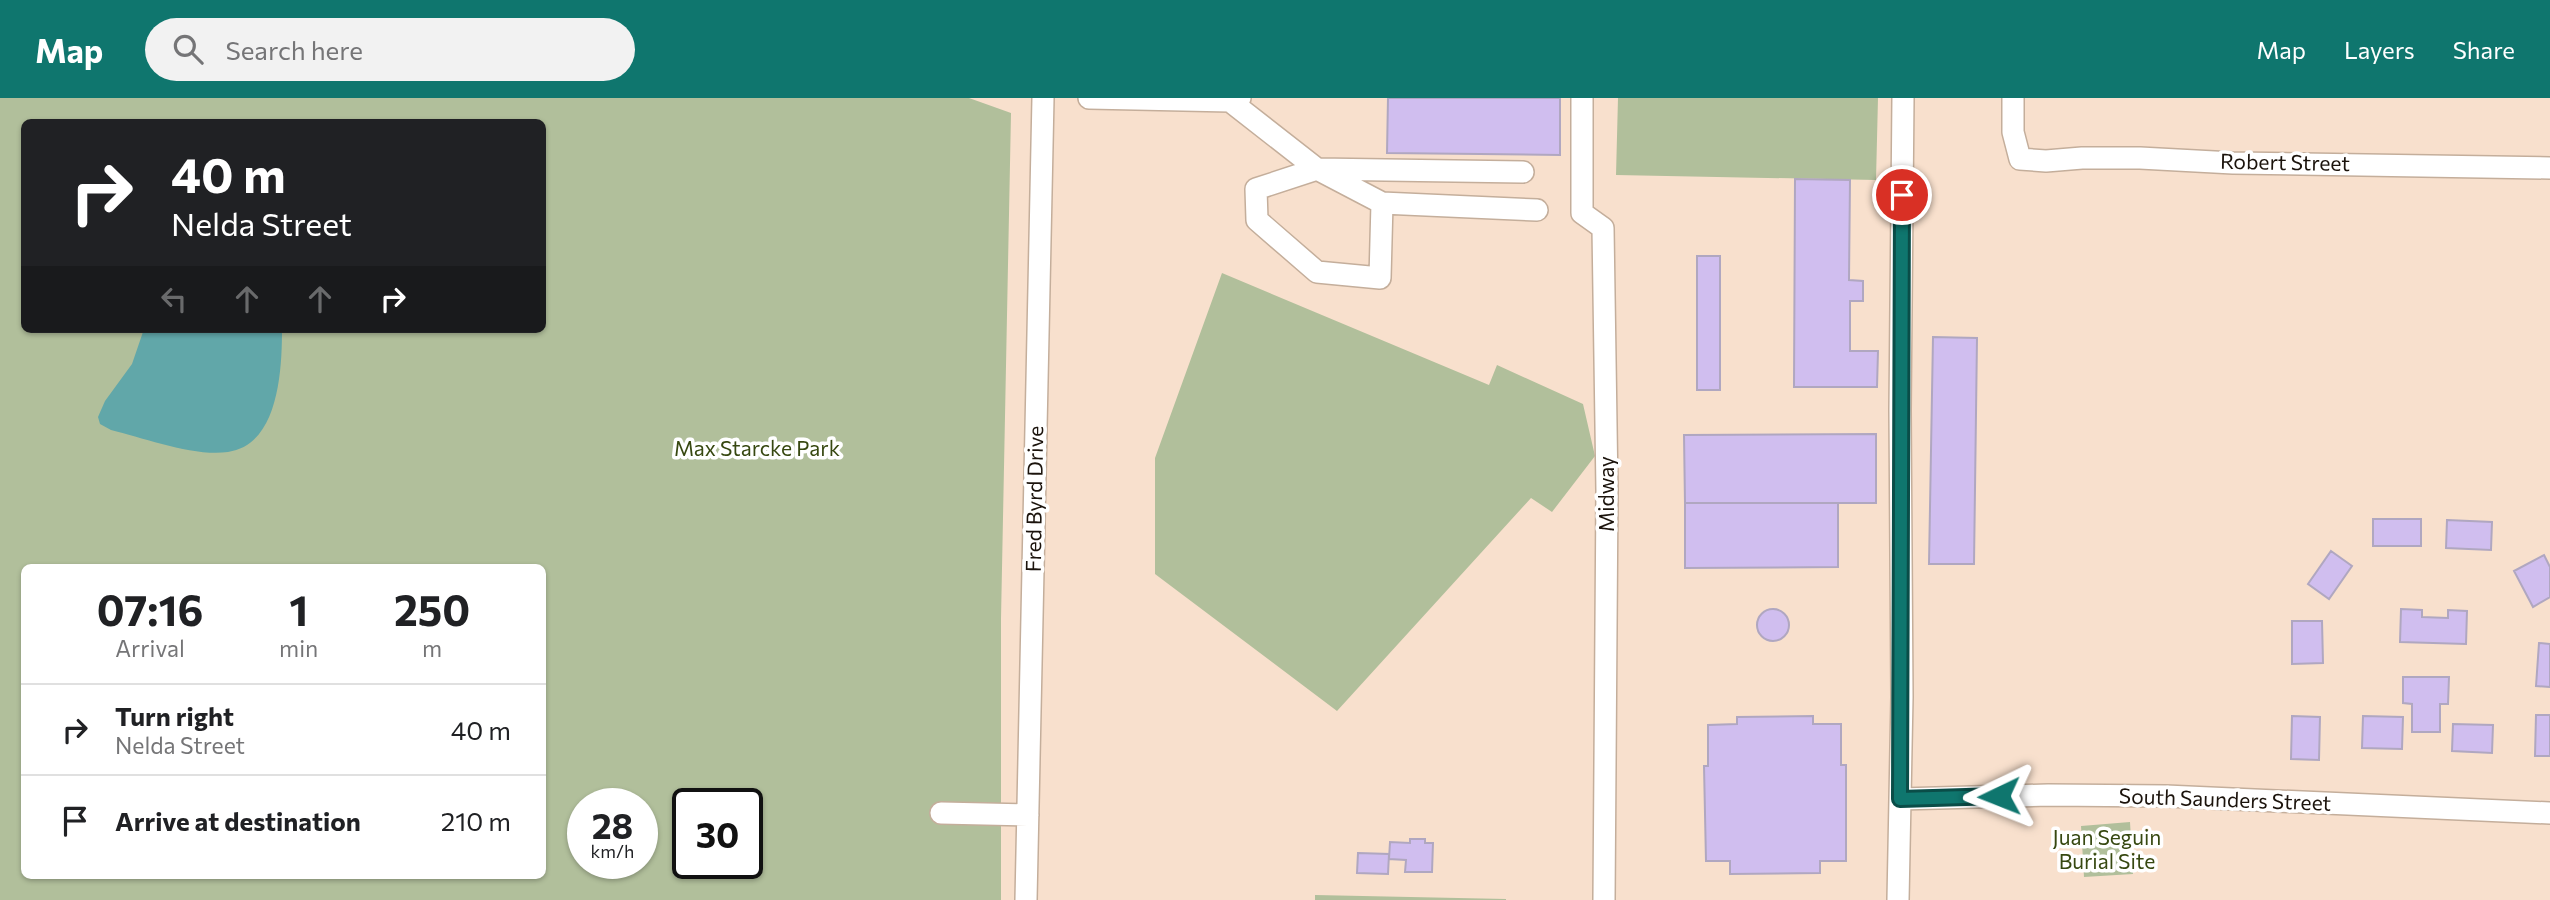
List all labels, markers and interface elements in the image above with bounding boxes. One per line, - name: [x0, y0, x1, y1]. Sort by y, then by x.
- search box: [145, 18, 635, 81]
- text: Map: [35, 29, 103, 70]
- icon: search: [169, 30, 207, 68]
- text: Search here: [225, 34, 363, 65]
- text: Map: [2257, 35, 2306, 64]
- text: Layers: [2344, 35, 2415, 64]
- text: Share: [2453, 35, 2515, 64]
- text: 40 m: [171, 143, 286, 203]
- icon: right: [56, 147, 147, 238]
- street label: Robert Street: [2220, 148, 2350, 175]
- pin: [1872, 165, 1932, 225]
- icon: arrive: [1883, 176, 1921, 214]
- text: Nelda Street: [171, 203, 352, 243]
- icon: left: [155, 280, 193, 318]
- icon: ahead: [228, 280, 266, 318]
- icon: ahead: [301, 280, 339, 318]
- icon: right: [374, 280, 412, 318]
- street label: Fred Byrd Drive: [1020, 426, 1047, 572]
- park label: Max Starcke Park: [674, 435, 840, 460]
- street label: Midway: [1593, 456, 1618, 532]
- text: 07:16: [97, 583, 203, 635]
- text: 1: [289, 583, 308, 635]
- text: 250: [394, 583, 470, 635]
- text: Arrival: [115, 634, 185, 662]
- text: min: [279, 634, 318, 662]
- text: m: [422, 634, 442, 662]
- text: Turn right: [115, 700, 234, 731]
- icon: right: [56, 711, 94, 749]
- text: 40 m: [451, 714, 511, 745]
- text: Nelda Street: [115, 731, 245, 759]
- position arrow: [1962, 759, 2036, 833]
- street label: South Saunders Street: [2118, 782, 2332, 815]
- speed limit sign: 30: [672, 788, 763, 879]
- icon: arrive: [56, 802, 94, 840]
- text: 28: [592, 803, 633, 846]
- text: Arrive at destination: [115, 805, 361, 836]
- text: 210 m: [441, 805, 511, 836]
- park label: Juan Seguin Burial Site: [2053, 824, 2161, 873]
- text: km/h: [591, 840, 634, 862]

